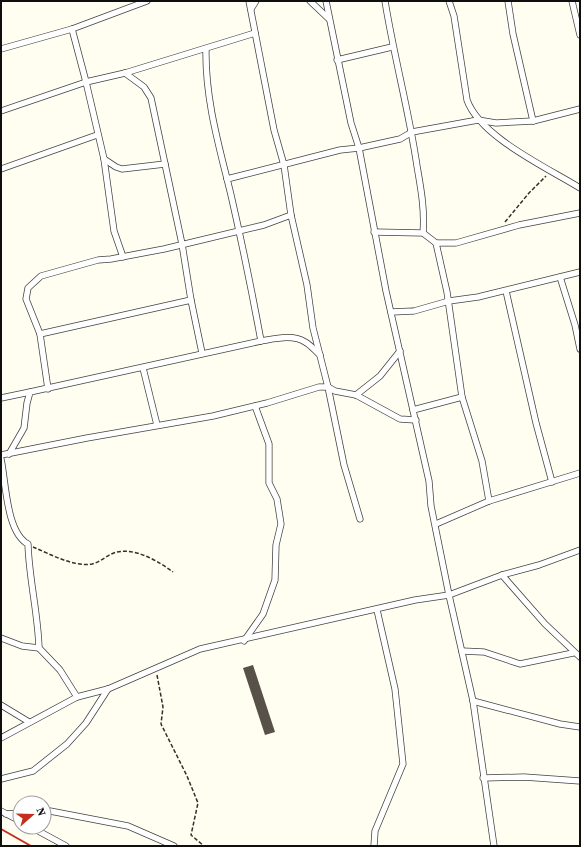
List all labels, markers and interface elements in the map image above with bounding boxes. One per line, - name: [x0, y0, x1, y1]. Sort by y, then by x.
- north arrow: [12, 795, 52, 835]
- text: N: [33, 805, 49, 818]

